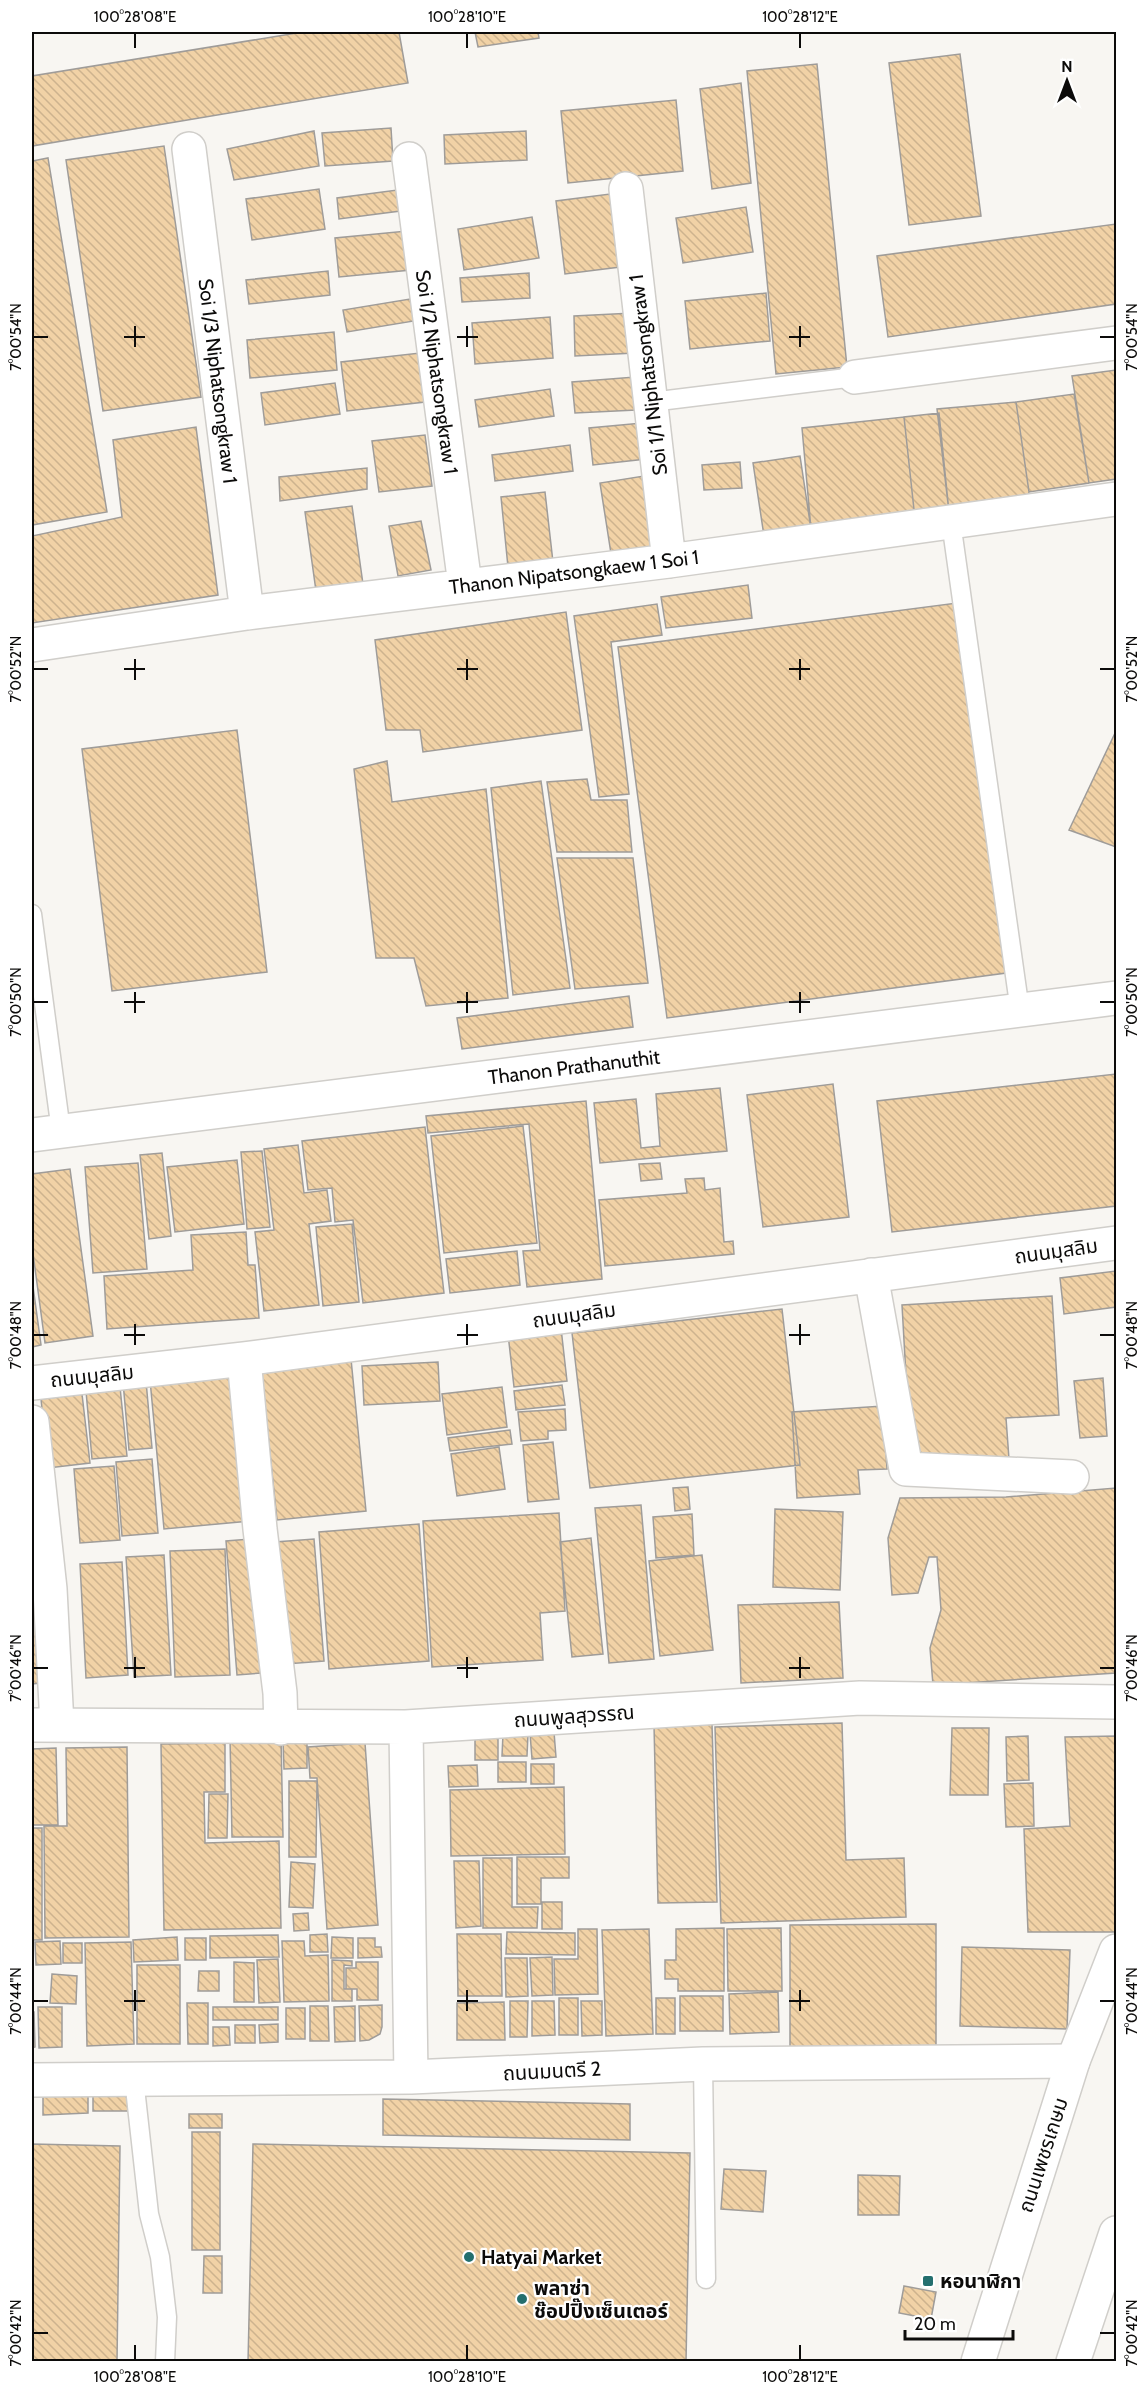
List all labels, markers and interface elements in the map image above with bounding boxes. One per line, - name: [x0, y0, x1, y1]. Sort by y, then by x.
- text: 100°28'08"E: [94, 8, 176, 26]
- text: 100°28'10"E: [428, 8, 506, 26]
- text: 100°28'12"E: [762, 8, 838, 26]
- north arrow: [1037, 51, 1097, 111]
- text: N: [1061, 57, 1073, 76]
- street label: Soi 1/2 Niphatsongkraw 1: [411, 268, 463, 476]
- street label: Soi 1/1 Niphatsongkraw 1: [624, 273, 672, 477]
- street label: Soi 1/3 Niphatsongkraw 1: [194, 277, 242, 485]
- text: 7°00'54"N: [7, 303, 25, 371]
- text: 7°00'54"N: [1123, 303, 1141, 371]
- street label: Thanon Nipatsongkaew 1 Soi 1: [448, 545, 700, 599]
- text: 7°00'52"N: [7, 636, 25, 702]
- text: 7°00'52"N: [1123, 636, 1141, 702]
- text: 7°00'50"N: [7, 967, 25, 1037]
- text: 7°00'50"N: [1123, 967, 1141, 1037]
- street label: Thanon Prathanuthit: [487, 1045, 662, 1089]
- street label: ถนนมุสลิม: [1013, 1233, 1099, 1269]
- street label: ถนนมุสลิม: [531, 1297, 617, 1333]
- text: 7°00'48"N: [7, 1301, 25, 1369]
- text: 7°00'48"N: [1123, 1301, 1141, 1369]
- street label: ถนนมุสลิม: [49, 1360, 135, 1392]
- text: 7°00'46"N: [7, 1634, 25, 1702]
- text: 7°00'46"N: [1123, 1634, 1141, 1702]
- street label: ถนนพูลสุวรรณ: [513, 1700, 635, 1733]
- text: 7°00'44"N: [7, 1967, 25, 2035]
- text: 7°00'44"N: [1123, 1967, 1141, 2035]
- street label: ถนนมนตรี 2: [502, 2056, 602, 2086]
- street label: ถนนเพชรเกษม: [1013, 2094, 1073, 2216]
- place label: Hatyai Market: [481, 2245, 602, 2269]
- marker: Hatyai Market: [462, 2250, 476, 2264]
- place label: หอนาฬิกา: [940, 2269, 1021, 2293]
- marker: หอนาฬิกา: [921, 2274, 935, 2288]
- place label: พลาซ่า ช๊อปปิ๊งเซ็นเตอร์: [534, 2276, 668, 2323]
- marker: พลาซ่า ช๊อปปิ๊งเซ็นเตอร์: [515, 2292, 529, 2306]
- text: 7°00'42"N: [7, 2299, 25, 2367]
- text: 7°00'42"N: [1123, 2299, 1141, 2367]
- scale bar: [905, 2303, 1013, 2341]
- text: 20 m: [914, 2313, 956, 2335]
- text: 100°28'08"E: [94, 2368, 176, 2386]
- text: 100°28'10"E: [428, 2368, 506, 2386]
- text: 100°28'12"E: [762, 2368, 838, 2386]

